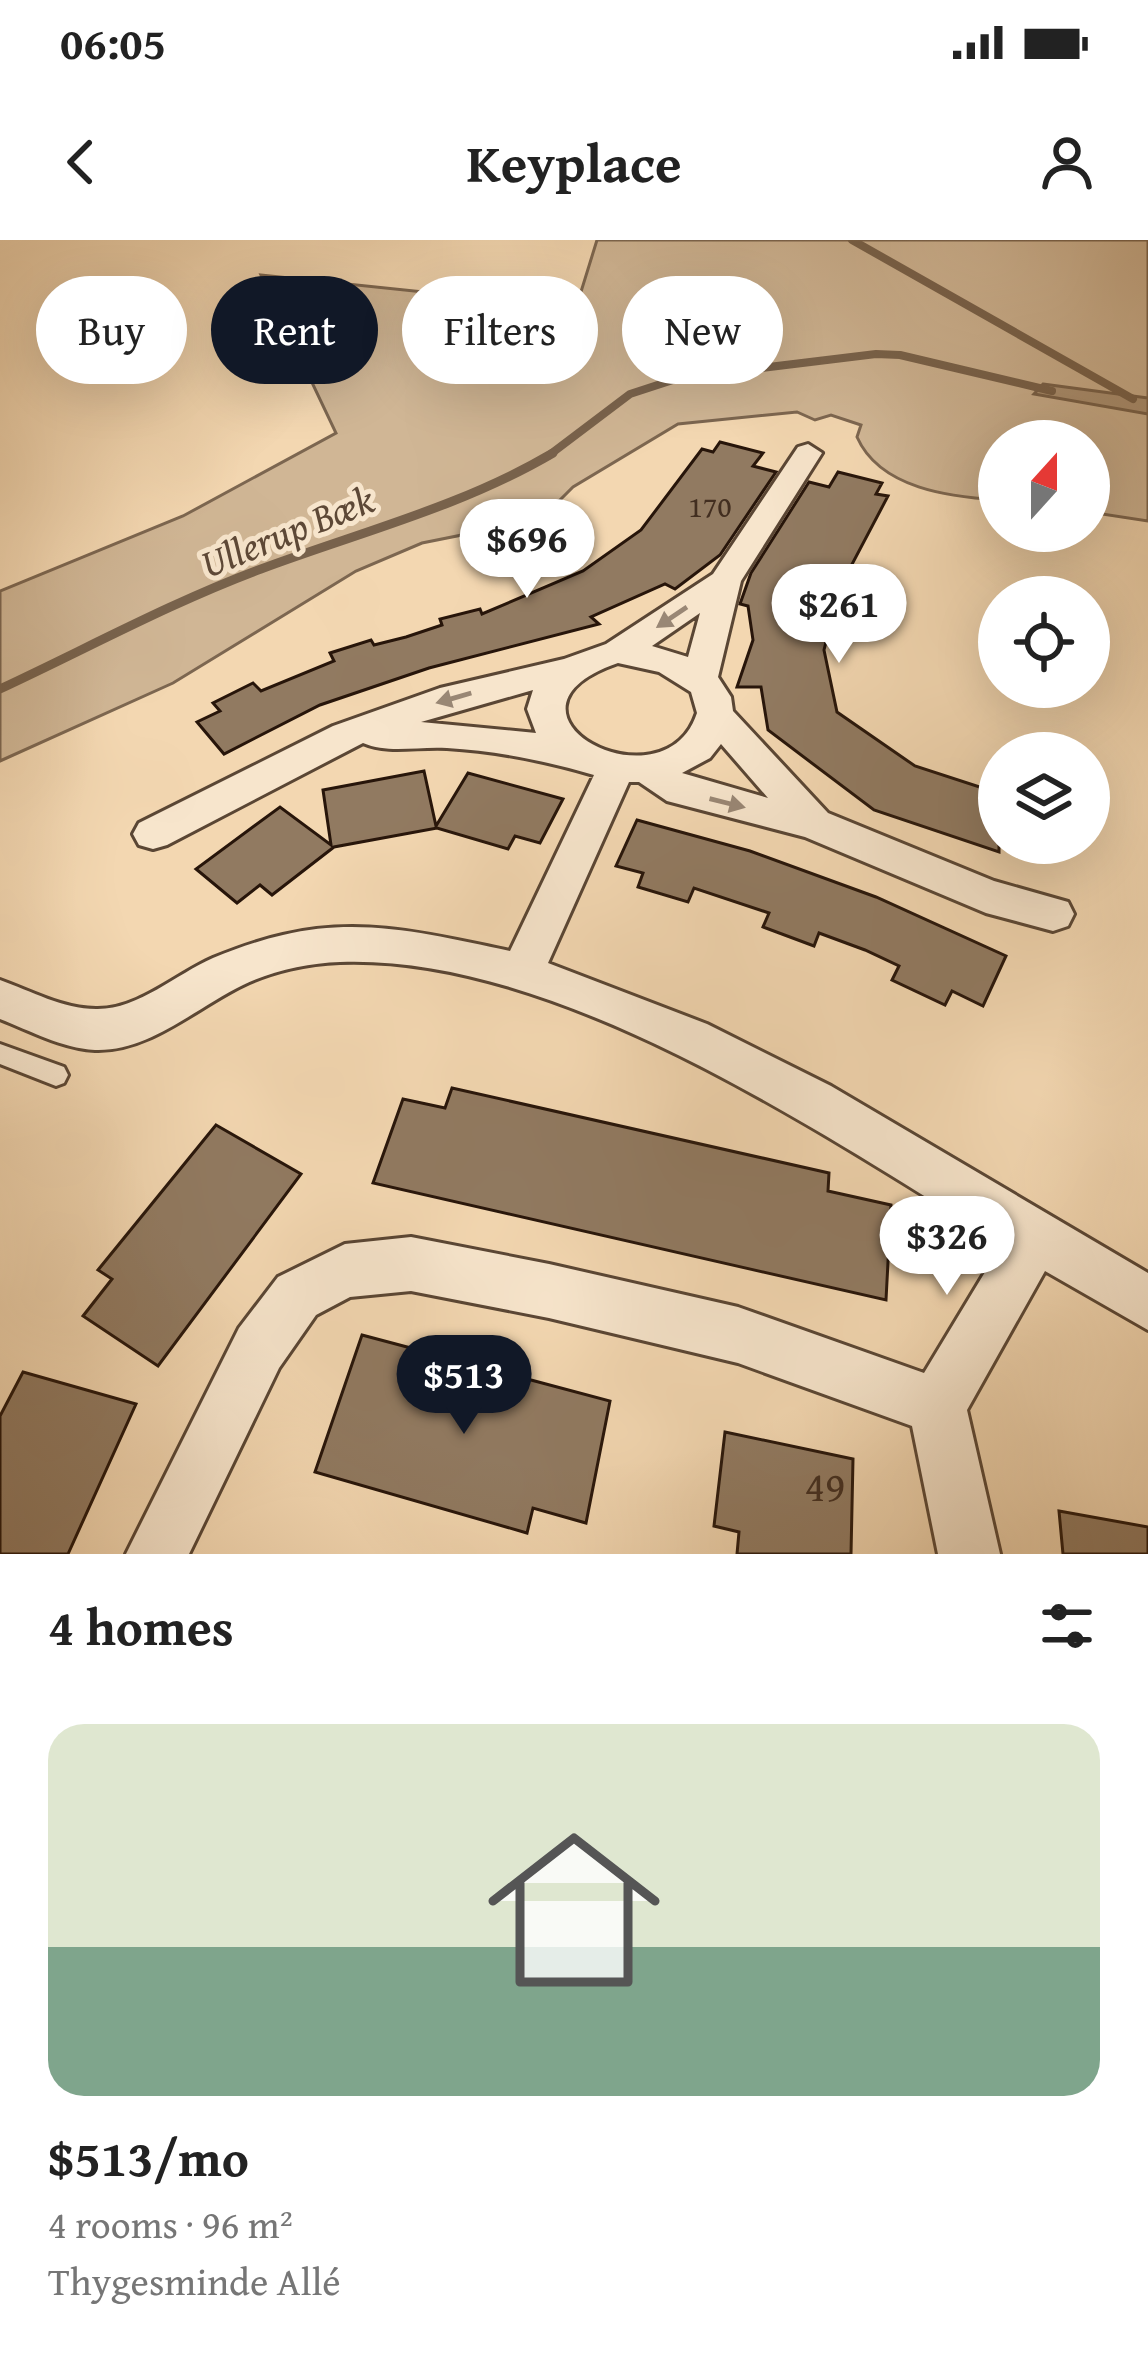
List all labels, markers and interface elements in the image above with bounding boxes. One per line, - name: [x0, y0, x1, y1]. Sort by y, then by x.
- text: 06:05: [60, 10, 166, 75]
- text: Keyplace: [467, 123, 681, 202]
- icon: back: [48, 129, 114, 195]
- icon: person: [1034, 129, 1100, 195]
- chip: Buy: [36, 276, 187, 384]
- chip: Rent: [211, 276, 378, 384]
- chip: Filters: [402, 276, 598, 384]
- chip: New: [622, 276, 783, 384]
- north arrow: [978, 420, 1110, 552]
- map controls: [978, 420, 1110, 864]
- water label: Ullerup Bæk: [192, 470, 382, 591]
- house number: 170: [688, 484, 732, 528]
- pin: $696: [456, 499, 598, 601]
- text: $696: [487, 509, 567, 566]
- pin: $261: [768, 564, 910, 666]
- text: $261: [799, 574, 879, 631]
- button: locate: [978, 576, 1110, 708]
- one-way arrow: [655, 605, 688, 627]
- one-way arrow: [435, 689, 472, 708]
- button: layers: [978, 732, 1110, 864]
- one-way arrow: [709, 794, 746, 813]
- pin: $326: [876, 1196, 1018, 1298]
- text: $326: [907, 1206, 987, 1263]
- pin: $513: [393, 1335, 535, 1437]
- text: $513: [424, 1345, 504, 1402]
- house number: 49: [805, 1455, 845, 1516]
- text: 4 homes: [48, 1589, 234, 1664]
- icon: filters: [1034, 1593, 1100, 1659]
- icon: home: [466, 1802, 682, 2018]
- text: $513/mo: [48, 2120, 249, 2195]
- text: 4 rooms · 96 m²: [48, 2195, 293, 2252]
- text: Thygesminde Allé: [48, 2252, 341, 2309]

